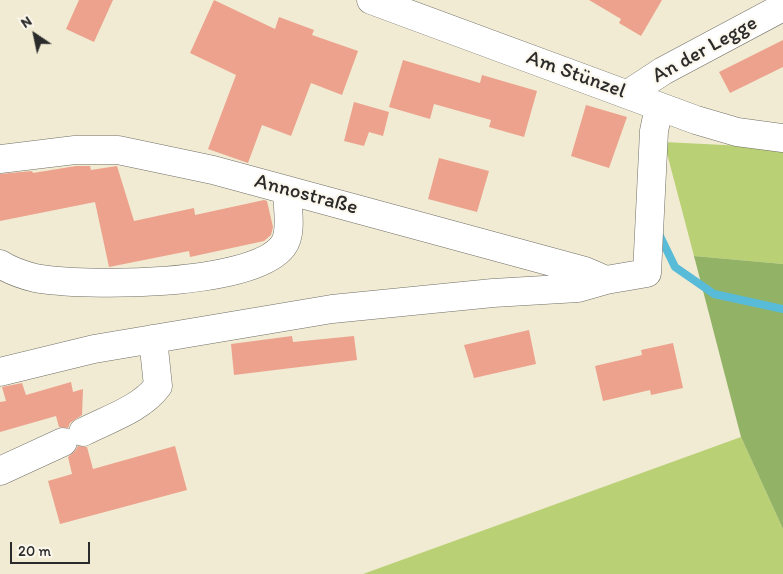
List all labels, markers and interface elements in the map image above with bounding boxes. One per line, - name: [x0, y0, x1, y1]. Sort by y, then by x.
- north arrow: [10, 10, 60, 60]
- street label: An der Legge: [648, 11, 762, 89]
- text: N: [18, 12, 35, 32]
- street label: Am Stünzel: [523, 45, 629, 105]
- street label: Annostraße: [252, 169, 360, 221]
- scale bar: [12, 532, 92, 564]
- text: 20 m: [18, 542, 51, 560]

